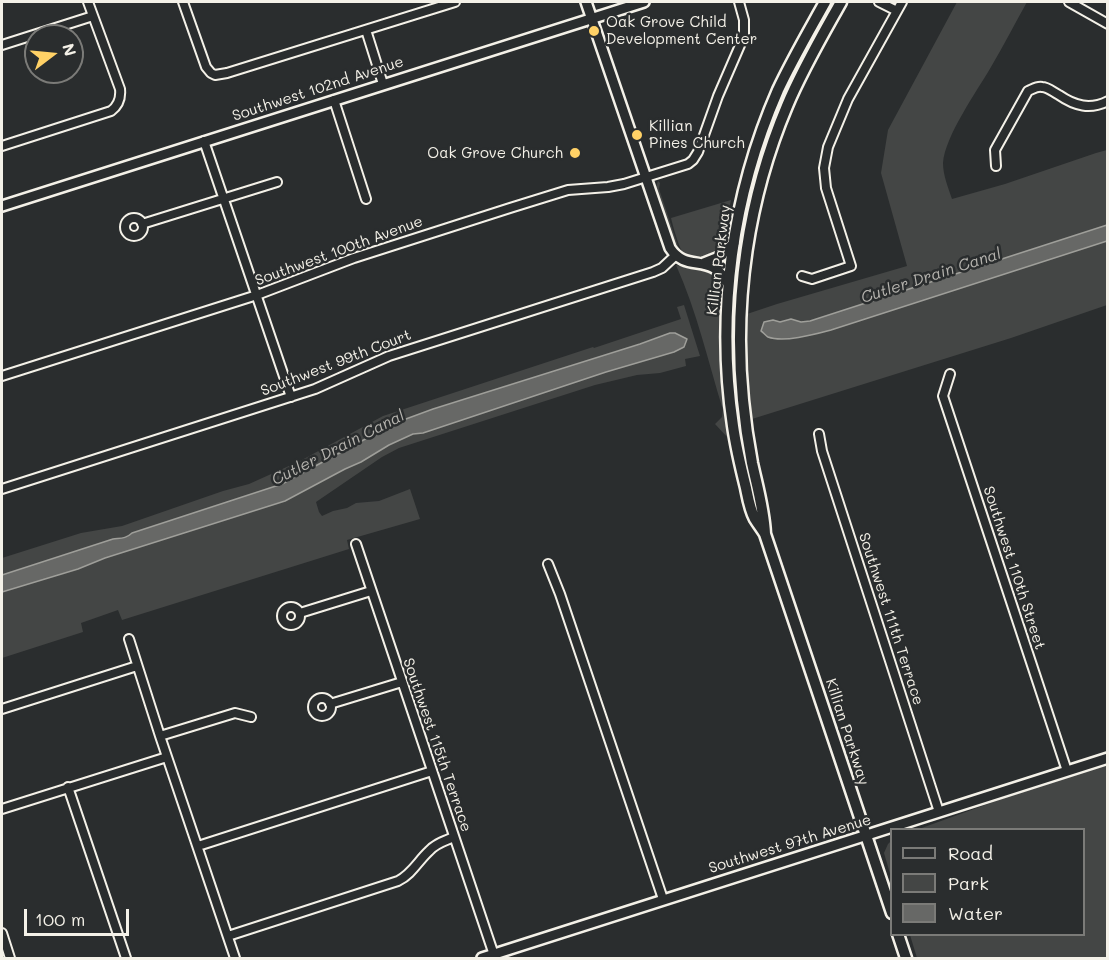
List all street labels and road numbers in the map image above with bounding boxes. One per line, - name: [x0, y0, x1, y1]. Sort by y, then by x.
- street label: Southwest 102nd Avenue: [230, 53, 406, 125]
- street label: Killian Parkway: [703, 204, 735, 316]
- street label: Southwest 100th Avenue: [253, 212, 425, 290]
- street label: Southwest 99th Court: [258, 326, 414, 400]
- street label: Southwest 110th Street: [979, 484, 1049, 652]
- street label: Southwest 111th Terrace: [855, 530, 927, 708]
- street label: Southwest 115th Terrace: [399, 656, 475, 834]
- street label: Killian Parkway: [821, 676, 873, 788]
- street label: Southwest 97th Avenue: [706, 811, 874, 877]

